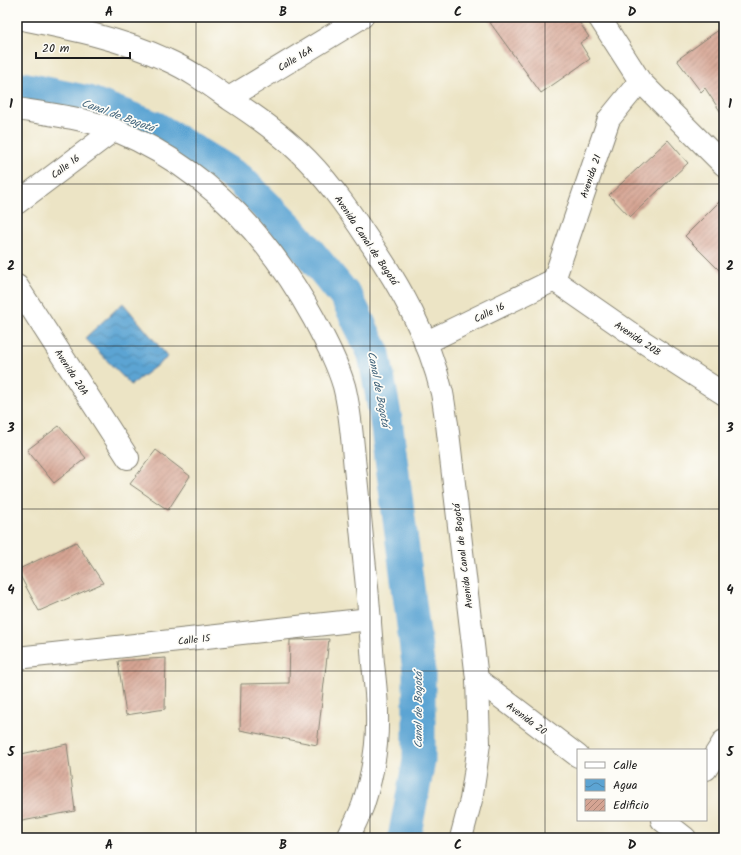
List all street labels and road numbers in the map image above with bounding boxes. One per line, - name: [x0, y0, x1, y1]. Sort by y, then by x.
- street label: Calle 16A: [275, 42, 316, 76]
- street label: Calle 16: [48, 151, 84, 183]
- street label: Avenida 21: [576, 152, 606, 200]
- street label: Avenida Canal de Bogotá: [330, 192, 403, 290]
- street label: Calle 16: [471, 299, 508, 327]
- street label: Avenida 20B: [611, 317, 664, 360]
- street label: Avenida 20A: [50, 346, 92, 399]
- street label: Avenida Canal de Bogotá: [448, 501, 477, 609]
- street label: Calle 15: [177, 630, 212, 650]
- street label: Avenida 20: [503, 698, 550, 739]

